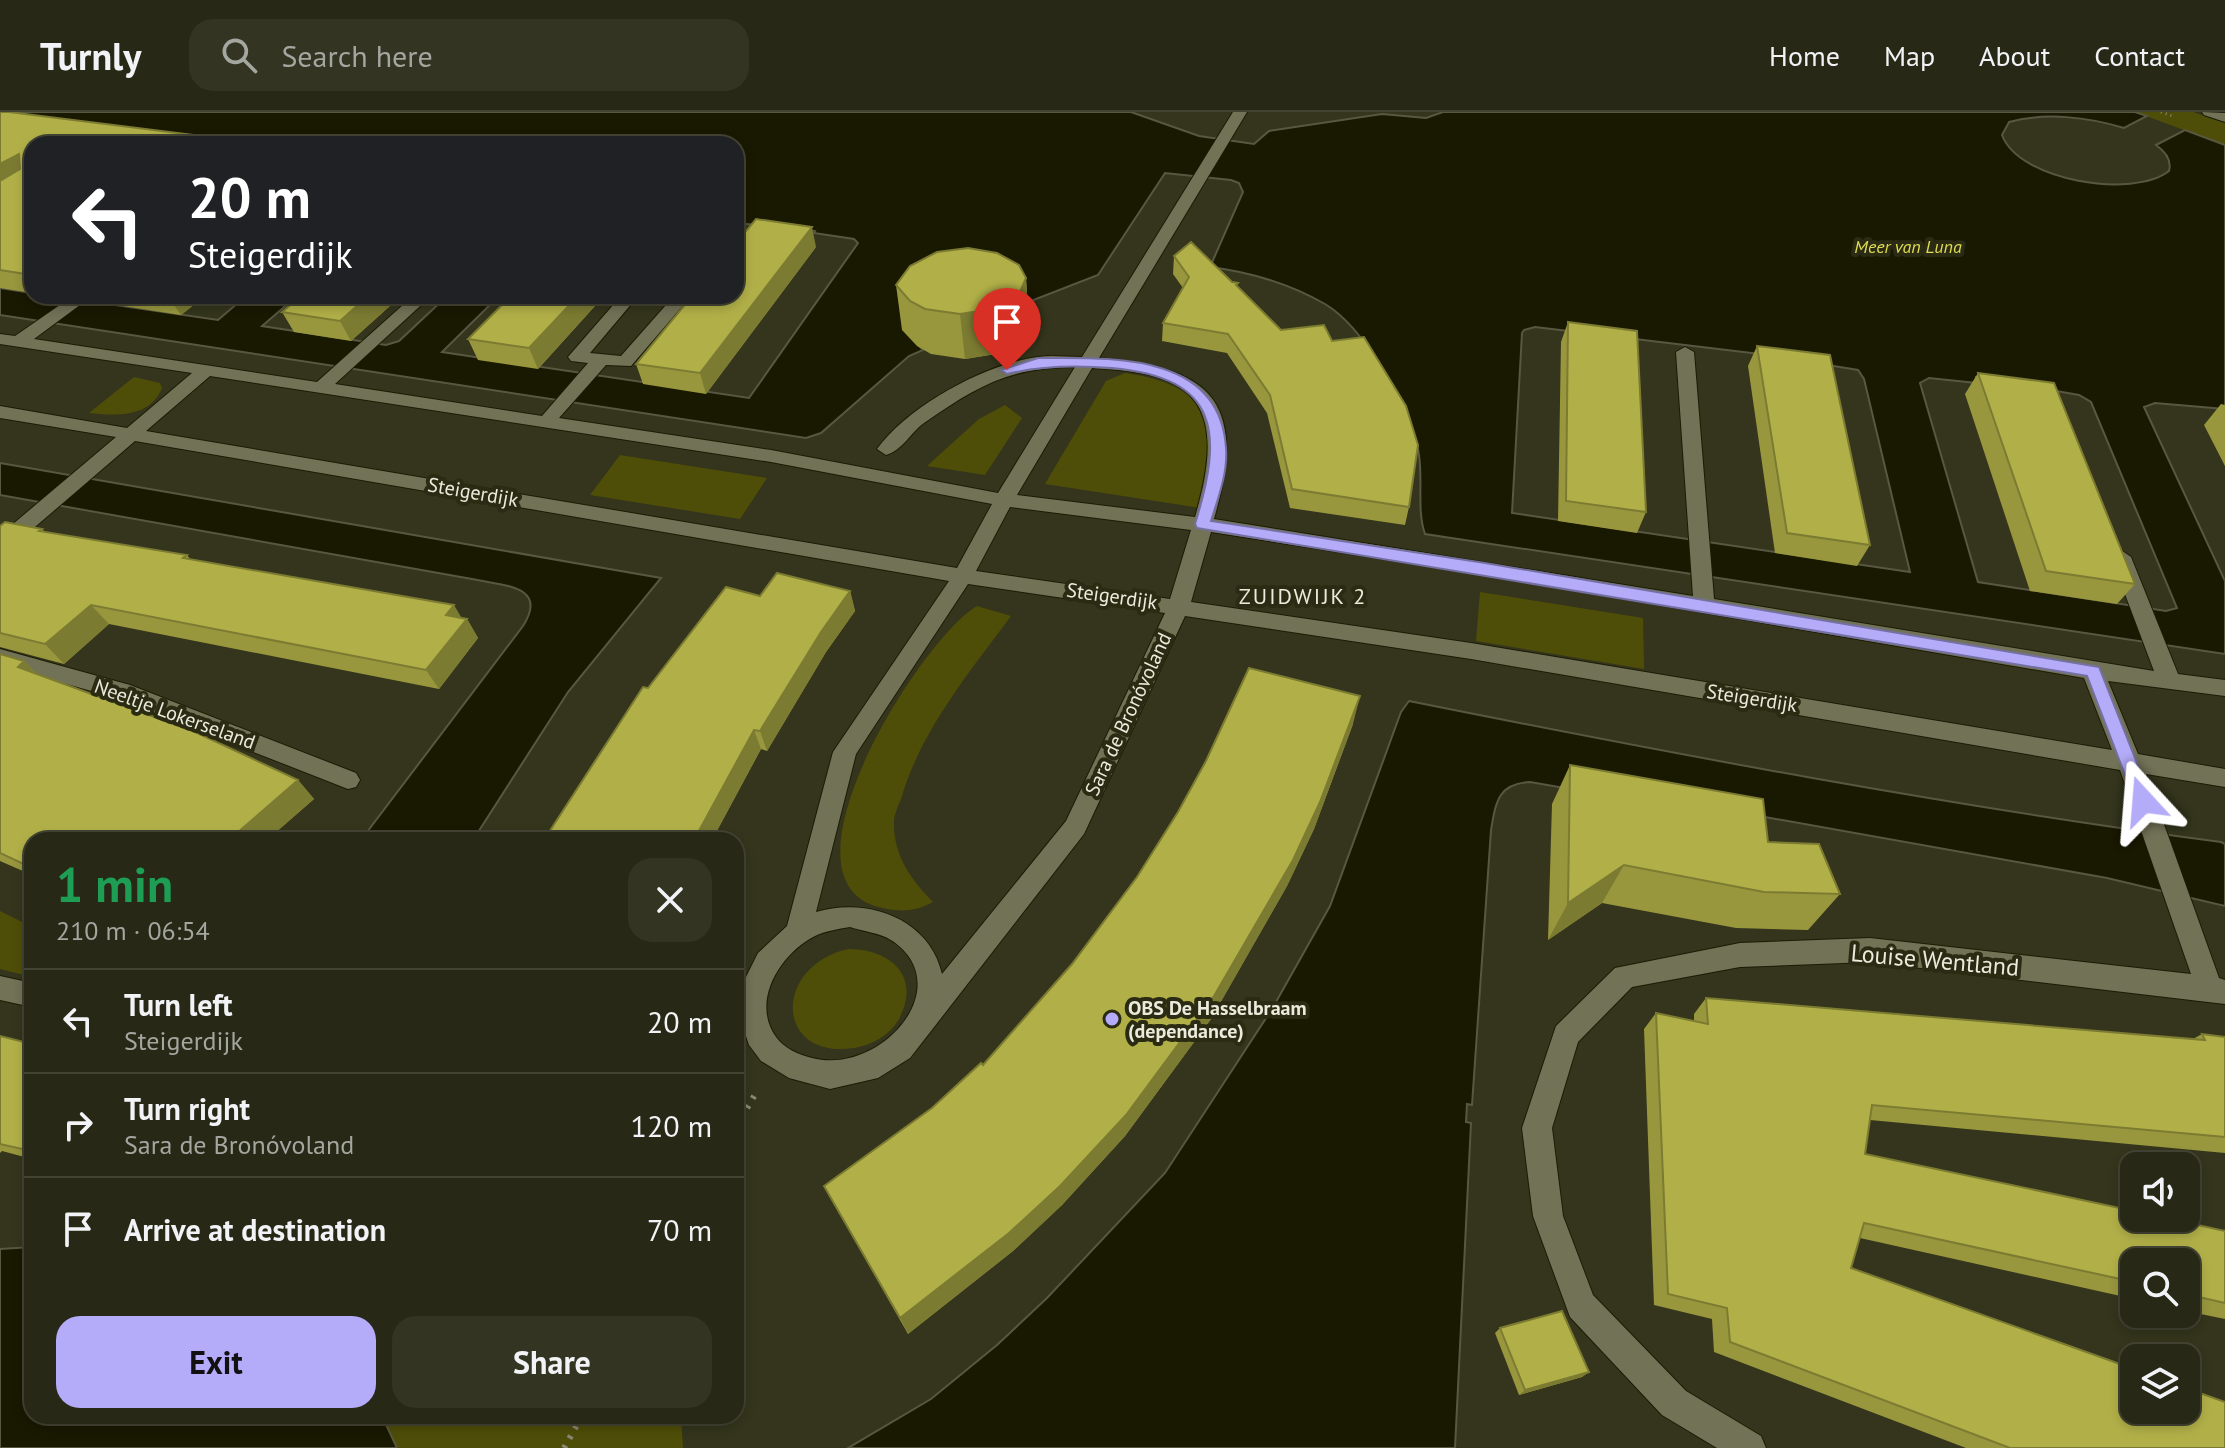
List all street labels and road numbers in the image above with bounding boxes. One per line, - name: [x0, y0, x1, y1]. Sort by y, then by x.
- street label: Steigerdijk: [426, 471, 521, 513]
- street label: Steigerdijk: [1065, 577, 1159, 615]
- street label: Sara de Bronóvoland: [1079, 628, 1177, 800]
- street label: Neeltje Lokerseland: [91, 673, 259, 755]
- street label: Steigerdijk: [1705, 678, 1800, 718]
- street label: Louise Wentland: [1850, 937, 2020, 983]

